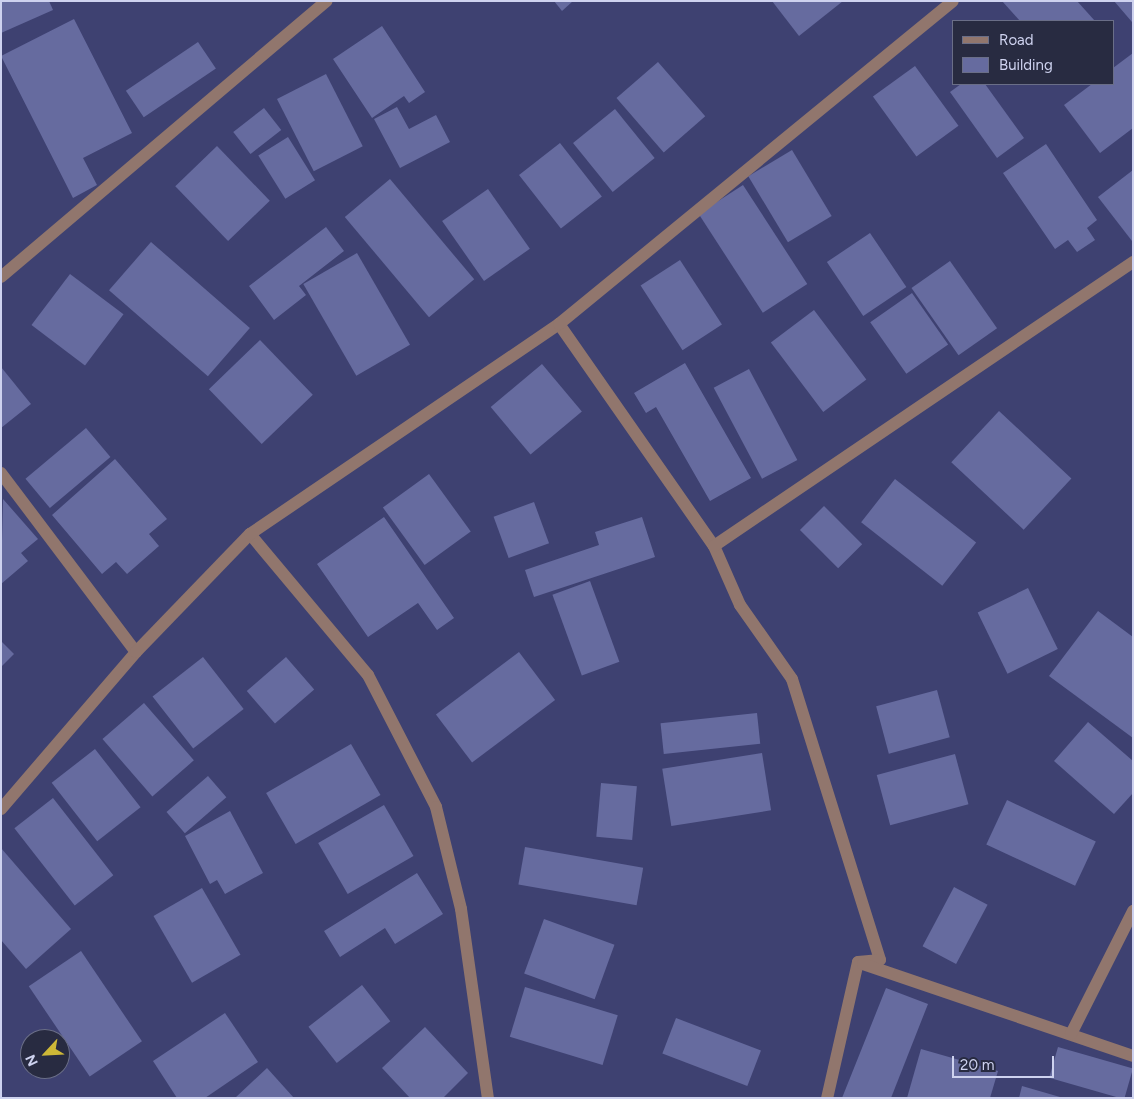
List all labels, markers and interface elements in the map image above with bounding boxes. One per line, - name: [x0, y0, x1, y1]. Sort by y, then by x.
- legend: [952, 20, 1114, 85]
- text: Road: [999, 31, 1034, 49]
- text: Building: [999, 56, 1053, 74]
- north arrow: [20, 1029, 70, 1079]
- scale bar: [954, 1046, 1056, 1078]
- text: N: [22, 1052, 42, 1069]
- text: 20 m: [960, 1056, 994, 1074]

